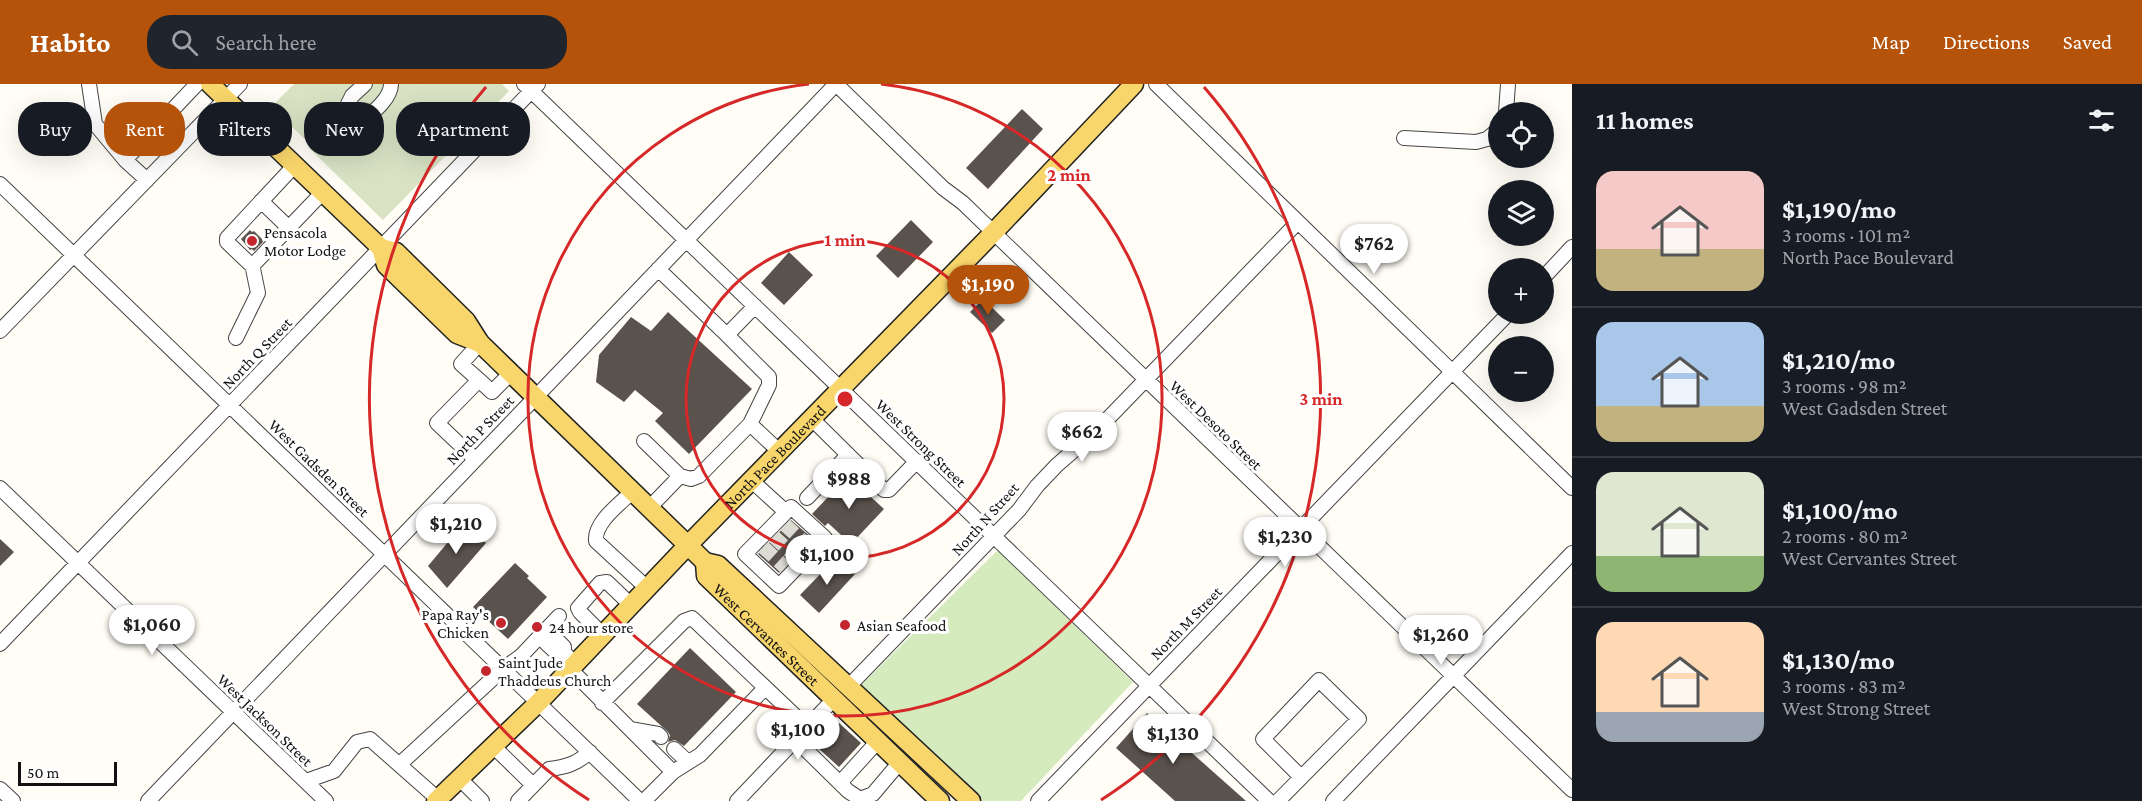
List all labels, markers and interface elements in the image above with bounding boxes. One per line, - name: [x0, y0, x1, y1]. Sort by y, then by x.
- search box: [147, 15, 567, 69]
- icon: search: [168, 26, 201, 59]
- text: Habito: [30, 27, 111, 58]
- text: Search here: [216, 30, 317, 55]
- text: Map: [1872, 30, 1910, 54]
- text: Directions: [1943, 30, 2030, 54]
- text: Saved: [2063, 30, 2112, 54]
- chip: Buy: [18, 102, 92, 156]
- chip: Rent: [104, 102, 185, 156]
- chip: Filters: [197, 102, 292, 156]
- chip: New: [304, 102, 384, 156]
- chip: Apartment: [396, 102, 530, 156]
- map controls: [1488, 102, 1554, 402]
- button: locate: [1488, 102, 1554, 168]
- icon: filters: [2085, 104, 2118, 137]
- text: 11 homes: [1596, 106, 1694, 135]
- text: 2 min: [1047, 165, 1091, 185]
- button: layers: [1488, 180, 1554, 246]
- icon: home: [1644, 195, 1716, 267]
- text: $1,190/mo: [1782, 195, 1896, 224]
- place label: Pensacola Motor Lodge: [264, 224, 346, 260]
- pin: $762: [1338, 224, 1410, 275]
- text: 3 rooms · 101 m²: [1782, 224, 1910, 246]
- text: 1 min: [825, 230, 866, 250]
- text: $762: [1354, 232, 1394, 254]
- marker: Pensacola Motor Lodge: [245, 234, 259, 248]
- text: North Pace Boulevard: [1782, 246, 1954, 268]
- button: +: [1488, 258, 1554, 324]
- pin: $1,190: [939, 265, 1037, 316]
- text: $1,190: [961, 273, 1015, 295]
- street label: North Q Street: [219, 313, 296, 392]
- button: −: [1488, 336, 1554, 402]
- icon: home: [1644, 346, 1716, 418]
- text: $1,210/mo: [1782, 346, 1895, 375]
- text: 3 rooms · 98 m²: [1782, 375, 1907, 397]
- street label: West Desoto Street: [1167, 377, 1266, 474]
- centre of rings: [835, 389, 855, 409]
- text: 3 min: [1299, 389, 1343, 409]
- street label: North P Street: [443, 391, 518, 468]
- street label: West Strong Street: [872, 396, 970, 491]
- text: West Gadsden Street: [1782, 397, 1948, 419]
- street label: North Pace Boulevard: [720, 401, 829, 512]
- pin: $662: [1046, 412, 1118, 463]
- street label: West Gadsden Street: [265, 416, 373, 521]
- text: $662: [1061, 420, 1103, 442]
- pin: $988: [813, 459, 885, 510]
- text: $988: [827, 467, 871, 489]
- street label: North N Street: [948, 479, 1023, 559]
- icon: home: [1644, 496, 1716, 568]
- text: $1,100/mo: [1782, 496, 1898, 525]
- pin: $1,210: [407, 504, 505, 555]
- text: $1,210: [430, 512, 482, 534]
- pin: $1,230: [1236, 517, 1334, 568]
- text: $1,230: [1257, 525, 1313, 547]
- text: 2 rooms · 80 m²: [1782, 525, 1908, 547]
- pin: $1,100: [778, 535, 876, 586]
- text: $1,100: [800, 543, 854, 565]
- text: West Cervantes Street: [1782, 547, 1957, 569]
- street label: West Cervantes Street: [710, 580, 823, 689]
- street label: North M Street: [1147, 583, 1225, 663]
- pin: $1,060: [103, 605, 201, 656]
- place label: Papa Ray's Chicken: [422, 606, 489, 641]
- text: $1,060: [123, 613, 181, 635]
- pin: $1,260: [1392, 615, 1490, 666]
- marker: Papa Ray's Chicken: [494, 616, 508, 630]
- place label: Asian Seafood: [857, 617, 947, 634]
- marker: Asian Seafood: [838, 618, 852, 632]
- place label: 24 hour store: [549, 619, 633, 636]
- marker: 24 hour store: [530, 620, 544, 634]
- text: $1,260: [1413, 623, 1469, 645]
- icon: home: [1644, 646, 1716, 718]
- text: $1,130/mo: [1782, 646, 1895, 675]
- place label: Saint Jude Thaddeus Church: [498, 654, 612, 689]
- marker: Saint Jude Thaddeus Church: [479, 664, 493, 678]
- street label: West Jackson Street: [213, 670, 316, 771]
- text: 3 rooms · 83 m²: [1782, 675, 1905, 697]
- text: West Strong Street: [1782, 697, 1930, 719]
- pin: $1,100: [749, 710, 847, 761]
- pin: $1,130: [1124, 714, 1222, 765]
- text: $1,100: [771, 718, 825, 740]
- text: $1,130: [1147, 722, 1199, 744]
- scale bar: [18, 759, 117, 786]
- text: 50 m: [27, 764, 59, 781]

